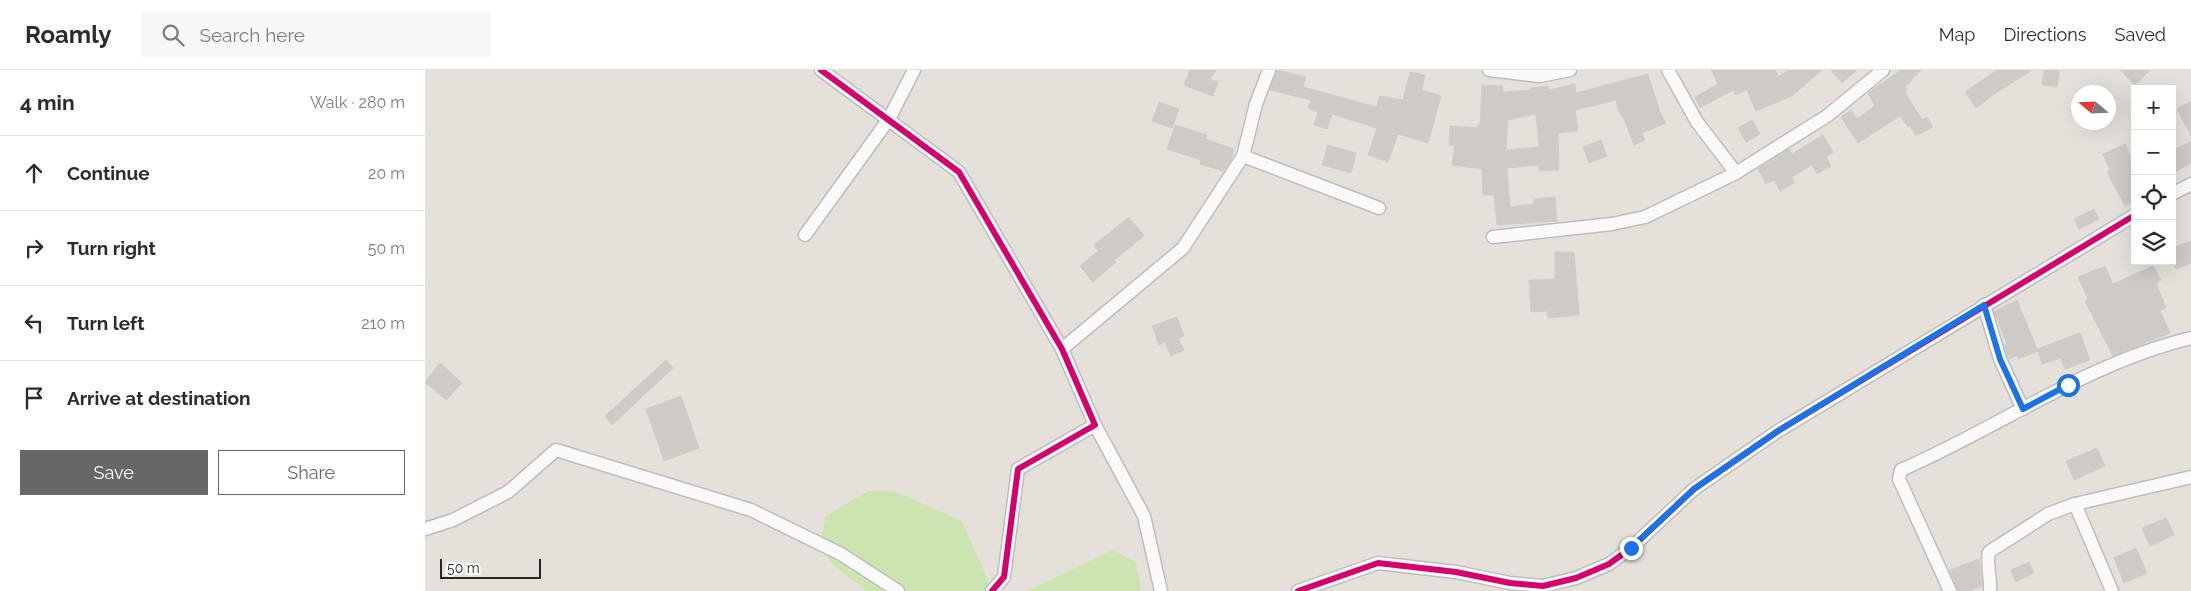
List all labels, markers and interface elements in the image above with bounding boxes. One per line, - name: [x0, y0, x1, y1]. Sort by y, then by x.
- search box: [141, 12, 491, 57]
- text: Roamly: [25, 20, 111, 49]
- icon: search: [159, 21, 187, 49]
- text: Search here: [199, 24, 305, 46]
- text: Map: [1939, 24, 1975, 45]
- text: Directions: [2003, 24, 2087, 45]
- text: Saved: [2115, 24, 2166, 45]
- north arrow: [2071, 85, 2116, 130]
- map controls: [2131, 85, 2176, 265]
- button: +: [2131, 85, 2176, 130]
- text: 4 min: [20, 90, 75, 115]
- text: Walk · 280 m: [310, 93, 405, 112]
- button: −: [2131, 130, 2176, 175]
- icon: ahead: [20, 159, 48, 187]
- text: Continue: [67, 162, 150, 184]
- text: 20 m: [368, 164, 405, 183]
- button: locate: [2131, 175, 2176, 220]
- button: layers: [2131, 220, 2176, 265]
- icon: right: [20, 234, 48, 262]
- text: Turn right: [67, 237, 156, 259]
- text: 50 m: [368, 239, 405, 258]
- icon: left: [20, 309, 48, 337]
- text: Turn left: [67, 312, 144, 334]
- text: 210 m: [361, 314, 405, 333]
- route start: [2057, 374, 2080, 397]
- icon: arrive: [20, 384, 48, 412]
- text: Arrive at destination: [67, 387, 251, 409]
- button: Save: [20, 450, 208, 495]
- button: Share: [218, 450, 405, 495]
- route end: [1620, 537, 1643, 560]
- scale bar: [440, 556, 541, 579]
- text: 50 m: [447, 560, 480, 576]

